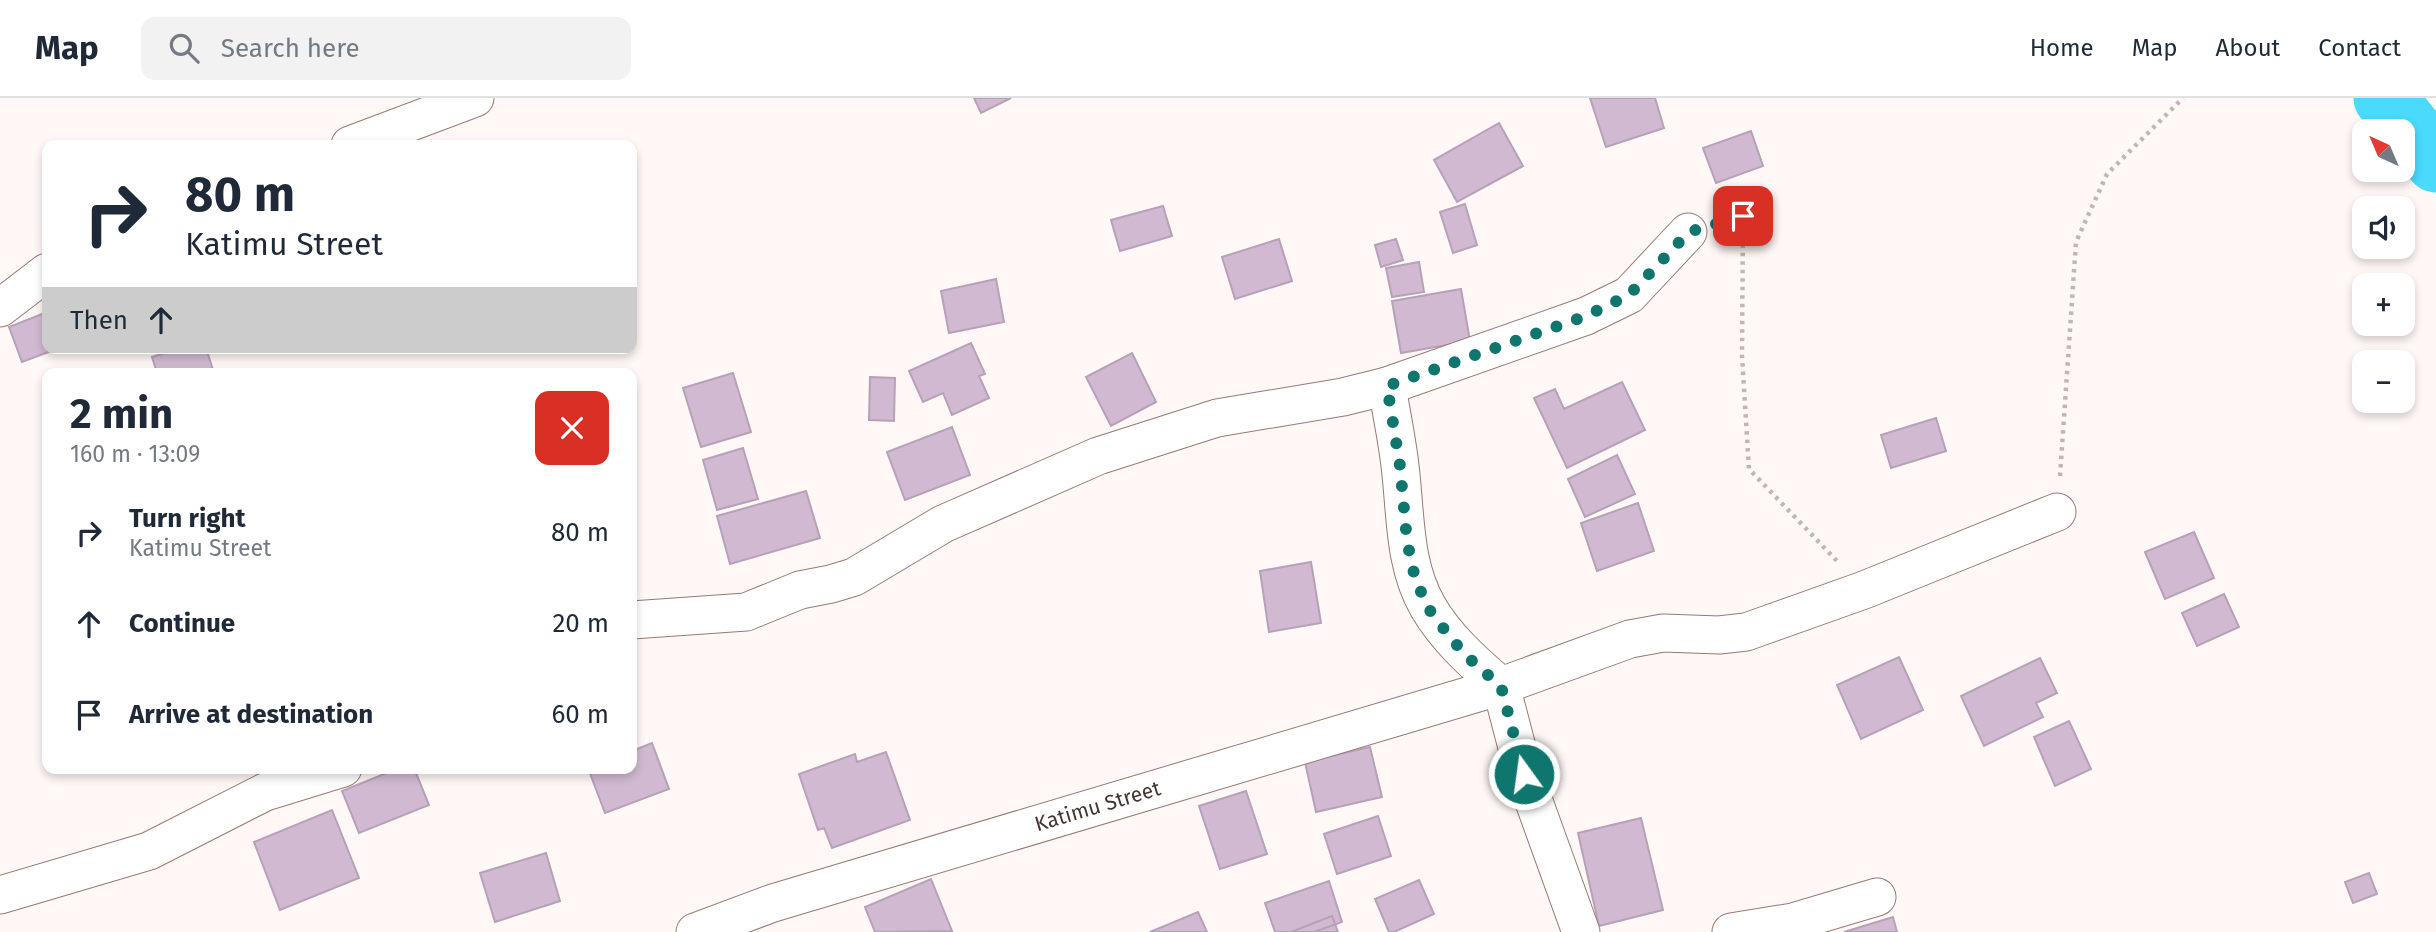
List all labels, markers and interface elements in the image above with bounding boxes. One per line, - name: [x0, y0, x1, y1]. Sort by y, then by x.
- search box: [141, 17, 631, 80]
- text: Map: [35, 28, 99, 68]
- icon: search: [165, 29, 203, 67]
- text: Search here: [221, 33, 360, 64]
- text: Home: [2030, 34, 2094, 62]
- text: Map: [2132, 34, 2178, 62]
- text: About: [2216, 34, 2280, 62]
- text: Contact: [2318, 34, 2401, 62]
- north arrow: [2352, 119, 2415, 182]
- map controls: [2352, 119, 2415, 413]
- text: 80 m: [185, 165, 295, 224]
- icon: right: [70, 168, 161, 259]
- pin: [1713, 186, 1773, 246]
- button: sound: [2352, 196, 2415, 259]
- icon: arrive: [1724, 197, 1762, 235]
- text: Katimu Street: [185, 225, 383, 263]
- button: +: [2352, 273, 2415, 336]
- icon: ahead: [142, 301, 180, 339]
- text: Then: [70, 305, 128, 336]
- button: −: [2352, 350, 2415, 413]
- text: 2 min: [70, 389, 173, 439]
- button: close: [535, 391, 609, 465]
- text: 160 m · 13:09: [70, 440, 200, 468]
- text: Turn right: [129, 503, 246, 534]
- icon: right: [70, 514, 108, 552]
- text: 80 m: [551, 517, 609, 548]
- text: Katimu Street: [129, 534, 271, 562]
- icon: ahead: [70, 605, 108, 643]
- text: Continue: [129, 608, 235, 639]
- text: 20 m: [552, 608, 609, 639]
- icon: arrive: [70, 696, 108, 734]
- text: Arrive at destination: [129, 699, 373, 730]
- text: 60 m: [551, 699, 609, 730]
- position arrow: [1487, 737, 1561, 811]
- street label: Katimu Street: [1032, 775, 1164, 837]

